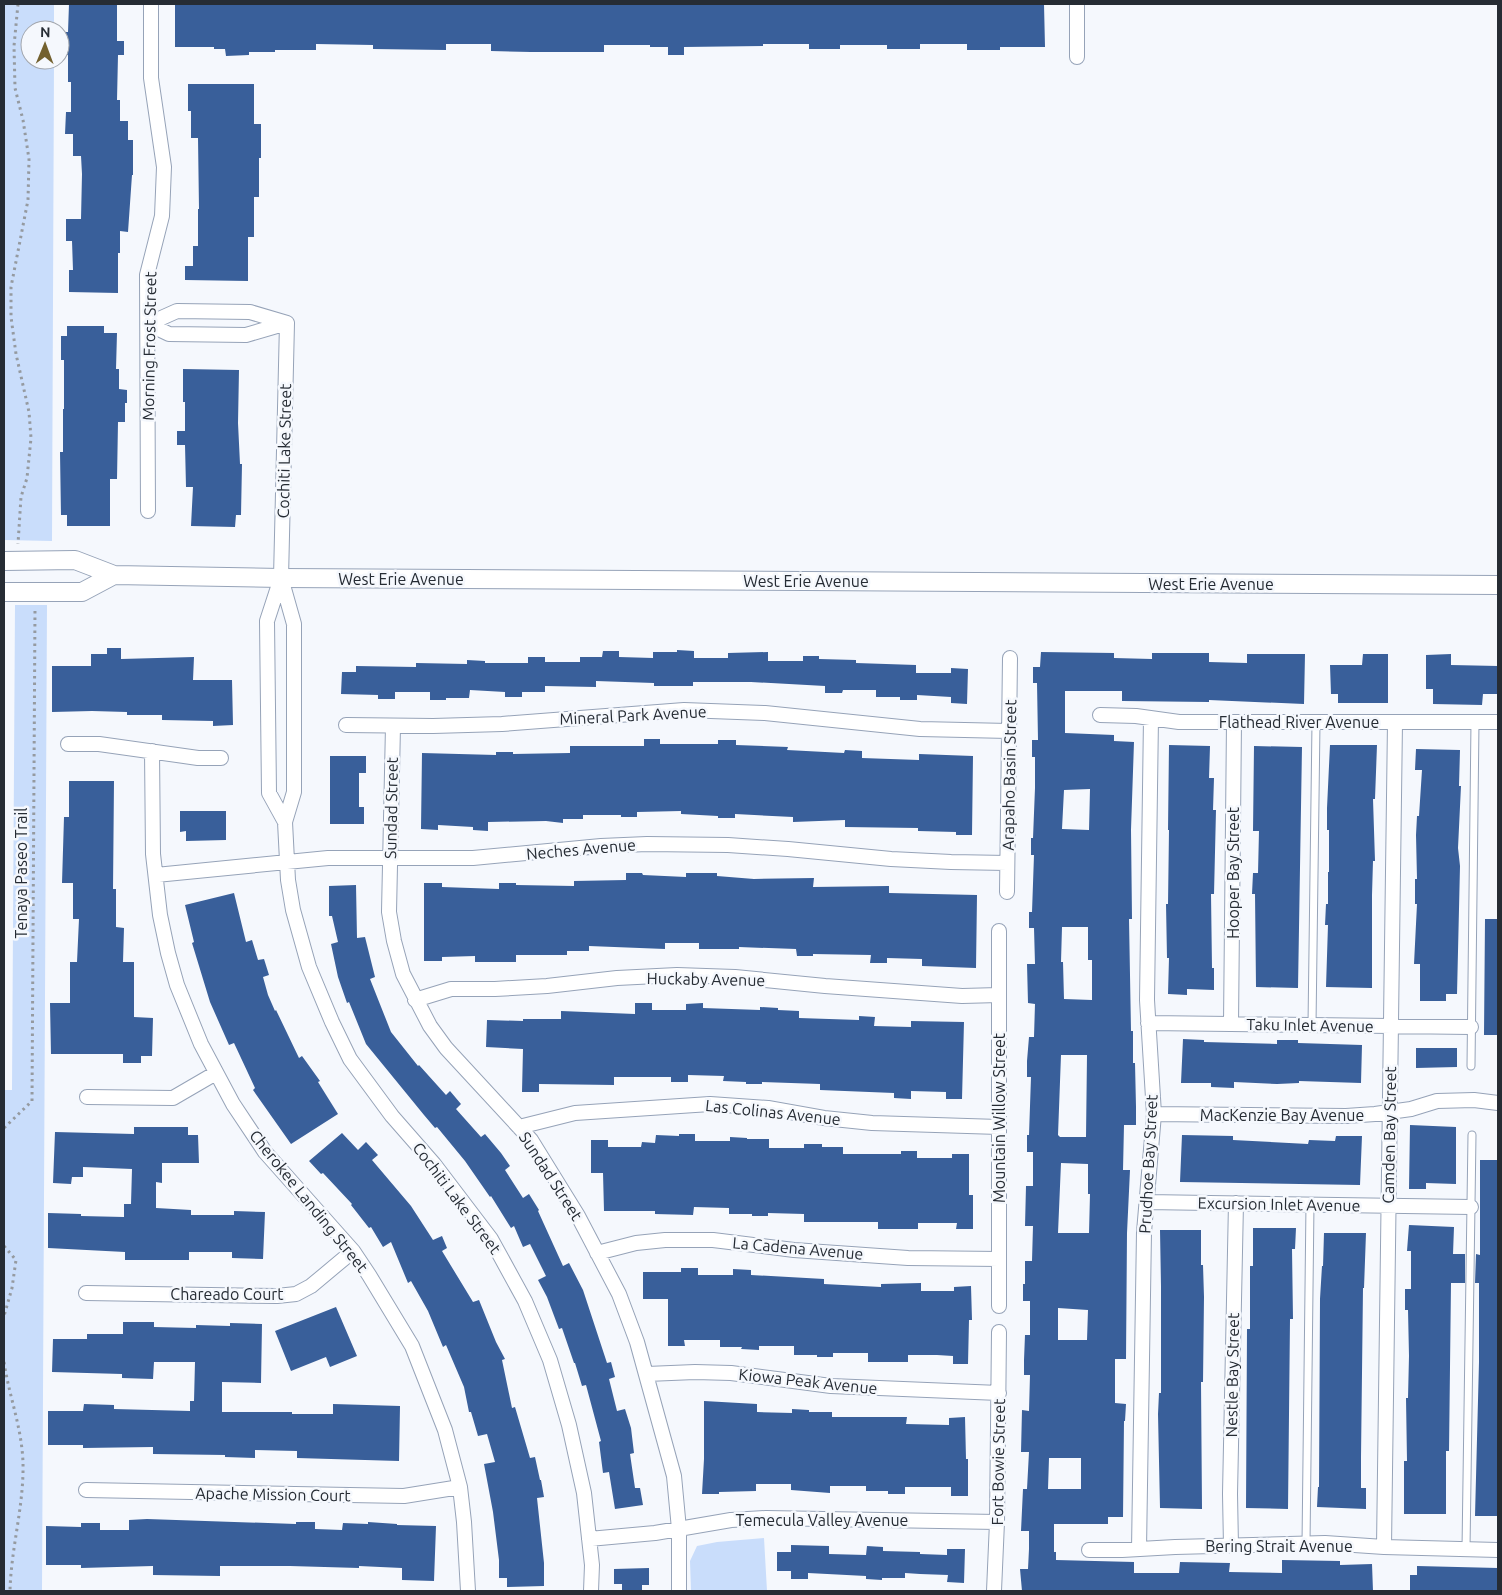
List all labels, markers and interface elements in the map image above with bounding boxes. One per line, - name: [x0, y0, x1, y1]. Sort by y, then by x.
- north arrow: [20, 20, 70, 70]
- text: N: [40, 24, 51, 40]
- street label: Morning Frost Street: [139, 270, 159, 421]
- street label: Cochiti Lake Street: [274, 383, 294, 519]
- street label: West Erie Avenue: [338, 570, 464, 588]
- street label: West Erie Avenue: [743, 572, 869, 590]
- street label: West Erie Avenue: [1148, 575, 1274, 593]
- street label: Arapaho Basin Street: [999, 699, 1019, 851]
- street label: Mineral Park Avenue: [559, 702, 707, 728]
- street label: Flathead River Avenue: [1219, 713, 1379, 731]
- street label: Sundad Street: [381, 756, 401, 859]
- street label: Hooper Bay Street: [1224, 806, 1242, 939]
- street label: Tenaya Paseo Trail: [12, 807, 30, 939]
- street label: Neches Avenue: [525, 835, 637, 863]
- street label: Huckaby Avenue: [647, 969, 765, 989]
- street label: Taku Inlet Avenue: [1246, 1015, 1374, 1035]
- street label: Mountain Willow Street: [990, 1032, 1008, 1203]
- street label: Camden Bay Street: [1379, 1066, 1399, 1204]
- street label: Prudhoe Bay Street: [1135, 1093, 1161, 1234]
- street label: Las Colinas Avenue: [704, 1096, 842, 1128]
- street label: MacKenzie Bay Avenue: [1200, 1106, 1364, 1124]
- street label: Cherokee Landing Street: [246, 1126, 372, 1276]
- street label: Sundad Street: [516, 1128, 587, 1224]
- street label: Cochiti Lake Street: [409, 1139, 505, 1258]
- street label: Excursion Inlet Avenue: [1197, 1194, 1361, 1214]
- street label: La Cadena Avenue: [732, 1233, 864, 1263]
- street label: Chareado Court: [170, 1285, 284, 1303]
- street label: Nestle Bay Street: [1222, 1312, 1242, 1437]
- street label: Kiowa Peak Avenue: [738, 1365, 878, 1397]
- street label: Fort Bowie Street: [988, 1398, 1008, 1526]
- street label: Apache Mission Court: [195, 1484, 352, 1504]
- street label: Temecula Valley Avenue: [736, 1511, 908, 1529]
- street label: Bering Strait Avenue: [1205, 1537, 1353, 1555]

